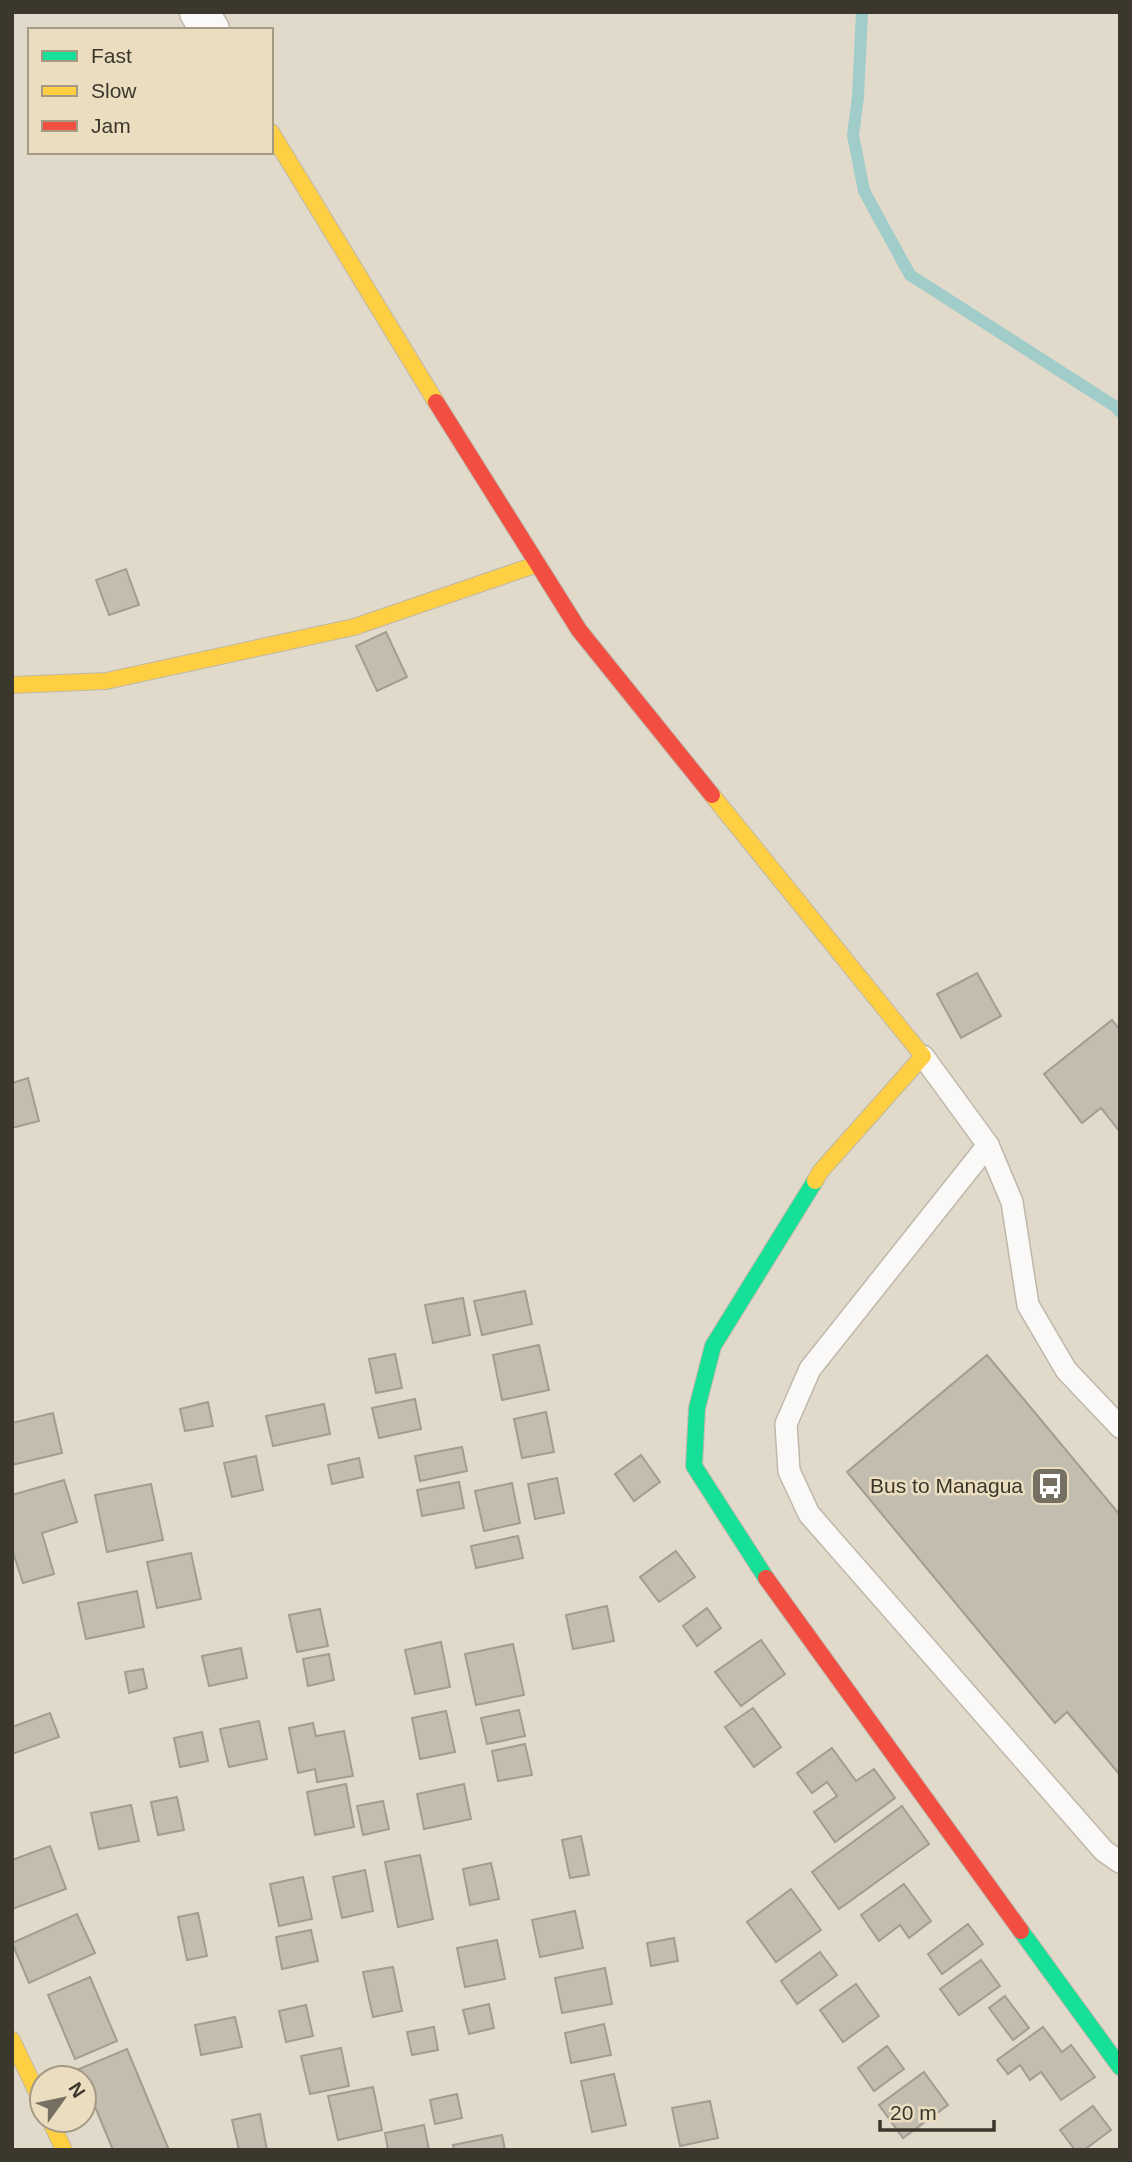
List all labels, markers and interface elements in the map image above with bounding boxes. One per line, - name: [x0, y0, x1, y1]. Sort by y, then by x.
- legend: [28, 28, 273, 154]
- text: Fast: [91, 44, 132, 67]
- text: Slow: [91, 79, 137, 102]
- text: Jam: [91, 114, 131, 137]
- bus stop icon: Bus to Managua: [1029, 1465, 1071, 1507]
- place label: Bus to Managua: [870, 1474, 1023, 1497]
- north arrow: [28, 2064, 98, 2134]
- text: N: [64, 2079, 89, 2101]
- scale bar: [880, 2088, 994, 2132]
- text: 20 m: [890, 2101, 937, 2124]

